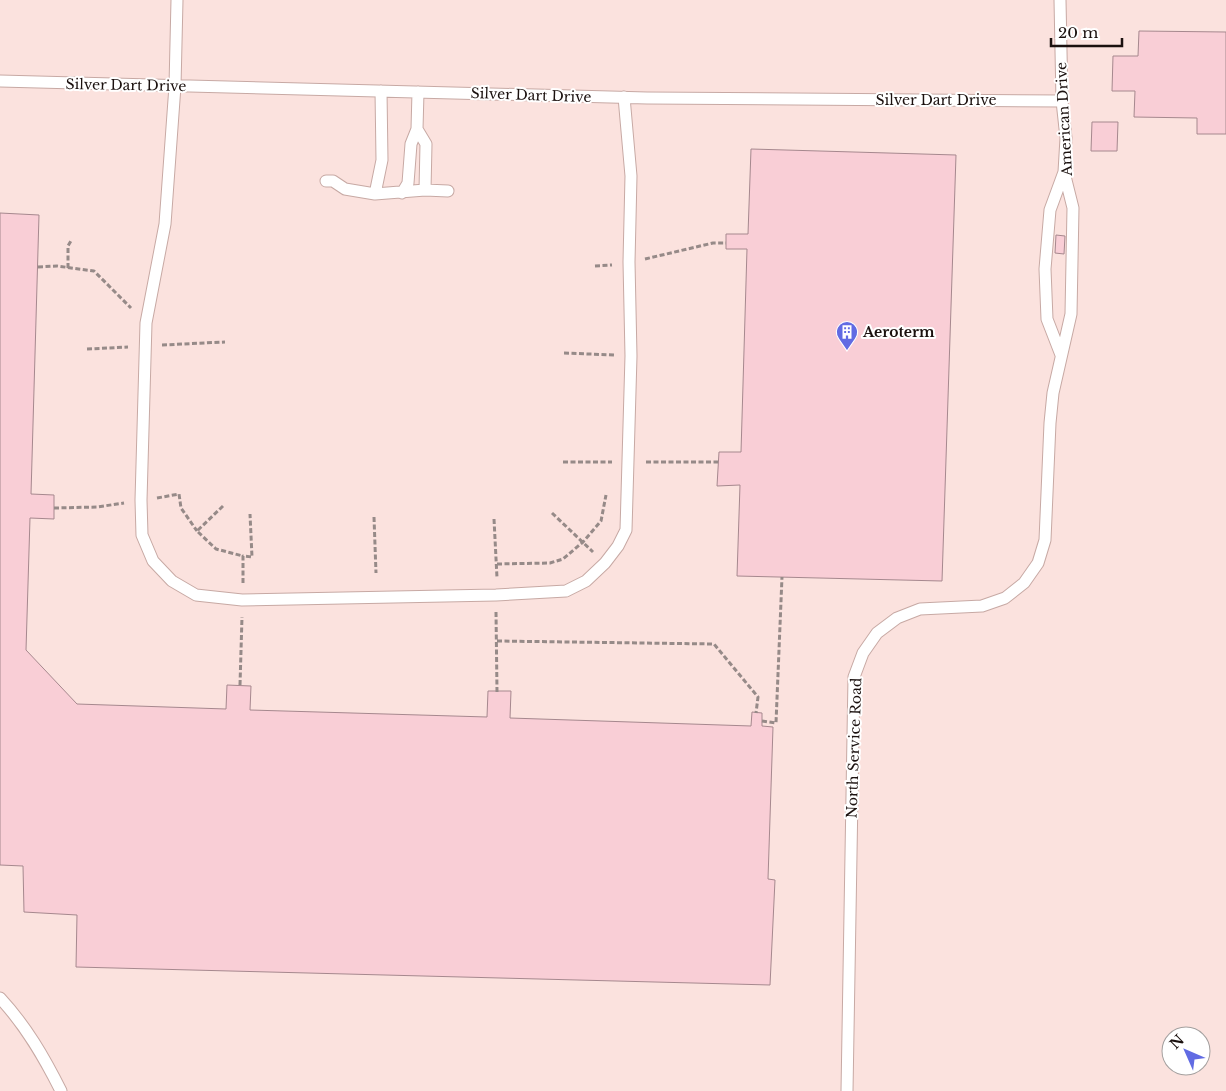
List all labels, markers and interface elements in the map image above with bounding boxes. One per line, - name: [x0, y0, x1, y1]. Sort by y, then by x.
- scale bar: [1051, 15, 1122, 47]
- text: 20 m: [1058, 23, 1098, 42]
- street label: American Drive: [1052, 61, 1076, 178]
- street label: Silver Dart Drive: [65, 75, 187, 95]
- street label: Silver Dart Drive: [470, 84, 592, 106]
- street label: Silver Dart Drive: [876, 91, 996, 109]
- building icon: Aeroterm: [835, 320, 859, 351]
- place label: Aeroterm: [862, 323, 935, 341]
- street label: North Service Road: [843, 677, 865, 819]
- north arrow: [1161, 1026, 1211, 1076]
- text: N: [1166, 1031, 1188, 1053]

